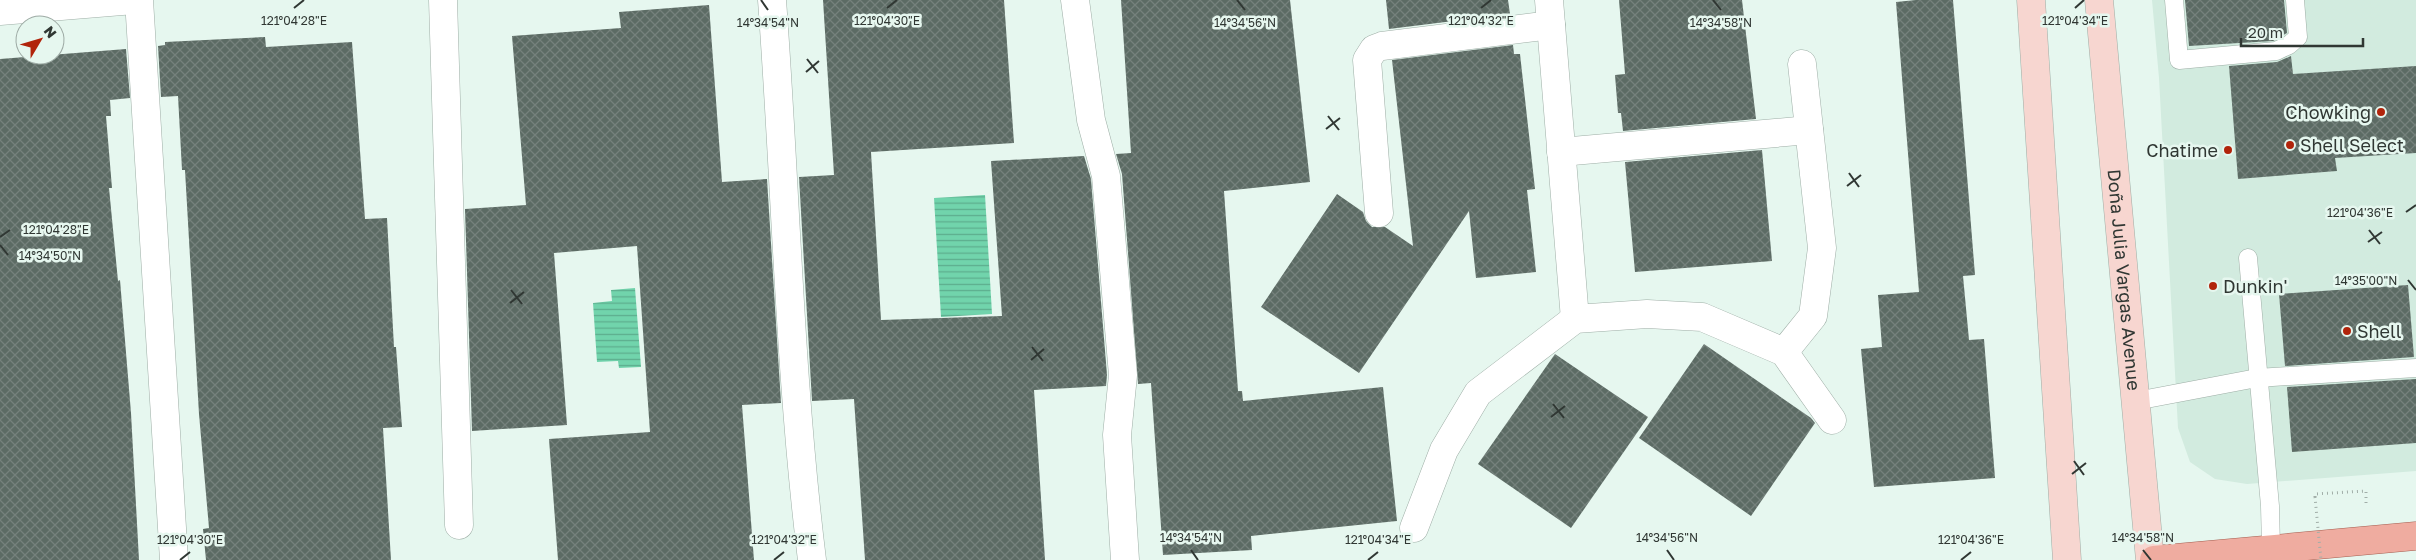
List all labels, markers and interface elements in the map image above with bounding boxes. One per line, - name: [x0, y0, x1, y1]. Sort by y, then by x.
- text: 121°04'28"E: [261, 13, 327, 28]
- text: 121°04'30"E: [854, 13, 920, 28]
- text: 121°04'32"E: [1448, 13, 1514, 28]
- text: 121°04'34"E: [2042, 13, 2108, 28]
- north arrow: [15, 15, 65, 65]
- text: 14°34'54"N: [737, 15, 799, 30]
- text: 14°34'56"N: [1214, 15, 1276, 30]
- text: 14°34'58"N: [1690, 15, 1752, 30]
- scale bar: [2241, 15, 2364, 47]
- text: N: [41, 22, 61, 41]
- text: 20 m: [2248, 23, 2283, 41]
- place label: Chowking: [2285, 101, 2371, 123]
- marker: Chowking: [2375, 106, 2387, 118]
- place label: Shell Select: [2300, 134, 2404, 156]
- place label: Chatime: [2146, 139, 2218, 161]
- marker: Shell Select: [2284, 139, 2296, 151]
- marker: Chatime: [2222, 144, 2234, 156]
- street label: Doña Julia Vargas Avenue: [2103, 168, 2146, 391]
- text: 121°04'36"E: [2327, 205, 2393, 220]
- text: 121°04'28"E: [23, 222, 89, 237]
- text: 14°34'50"N: [19, 248, 81, 263]
- text: 14°35'00"N: [2335, 273, 2397, 288]
- place label: Dunkin': [2223, 275, 2287, 297]
- marker: Dunkin': [2207, 280, 2219, 292]
- place label: Shell: [2357, 320, 2402, 342]
- marker: Shell: [2341, 325, 2353, 337]
- text: 14°34'54"N: [1160, 530, 1222, 545]
- text: 14°34'56"N: [1636, 530, 1698, 545]
- text: 14°34'58"N: [2112, 530, 2174, 545]
- text: 121°04'30"E: [157, 532, 223, 547]
- text: 121°04'32"E: [751, 532, 817, 547]
- text: 121°04'34"E: [1345, 532, 1411, 547]
- text: 121°04'36"E: [1938, 532, 2004, 547]

